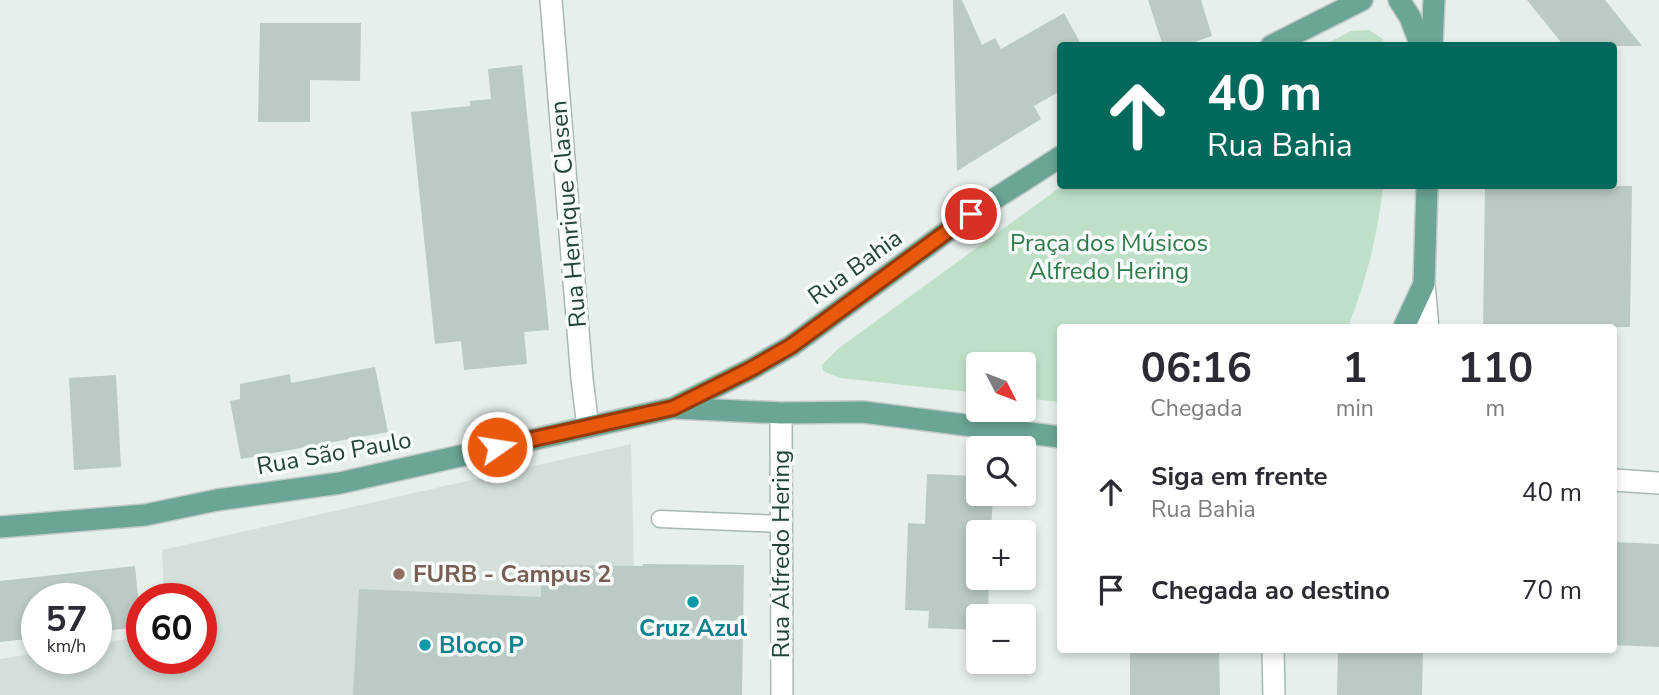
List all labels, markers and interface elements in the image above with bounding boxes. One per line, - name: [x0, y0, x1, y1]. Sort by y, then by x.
- text: 40 m: [1207, 60, 1322, 127]
- icon: ahead: [1092, 70, 1183, 161]
- street label: Rua Henrique Clasen: [542, 99, 594, 329]
- text: Rua Bahia: [1207, 124, 1353, 167]
- pin: [941, 184, 1001, 244]
- icon: arrive: [952, 195, 990, 233]
- street label: Rua Bahia: [801, 222, 909, 312]
- park label: Praça dos Músicos Alfredo Hering: [1010, 227, 1208, 287]
- text: 06:16: [1141, 340, 1252, 397]
- text: 1: [1342, 340, 1367, 397]
- text: 110: [1458, 340, 1533, 397]
- north arrow: [966, 352, 1036, 422]
- map controls: [966, 352, 1036, 674]
- text: Chegada: [1150, 393, 1242, 424]
- text: min: [1336, 393, 1374, 424]
- text: m: [1486, 393, 1505, 424]
- position arrow: [460, 410, 534, 484]
- street label: Rua São Paulo: [254, 424, 414, 482]
- button: search: [966, 436, 1036, 506]
- street label: Rua Alfredo Hering: [765, 450, 797, 658]
- text: Siga em frente: [1151, 459, 1328, 494]
- icon: ahead: [1092, 473, 1130, 511]
- text: 40 m: [1522, 475, 1582, 510]
- text: Rua Bahia: [1151, 494, 1256, 525]
- button: +: [966, 520, 1036, 590]
- place label: FURB - Campus 2: [413, 558, 611, 590]
- marker: FURB - Campus 2: [391, 566, 407, 582]
- icon: arrive: [1092, 571, 1130, 609]
- text: Chegada ao destino: [1151, 573, 1390, 608]
- text: 70 m: [1522, 573, 1582, 608]
- speed limit sign: 60: [126, 583, 217, 674]
- marker: Cruz Azul: [685, 594, 701, 610]
- text: 57: [45, 596, 88, 643]
- button: −: [966, 604, 1036, 674]
- place label: Cruz Azul: [639, 612, 747, 644]
- place label: Bloco P: [439, 629, 524, 661]
- text: km/h: [47, 634, 86, 658]
- marker: Bloco P: [417, 637, 433, 653]

